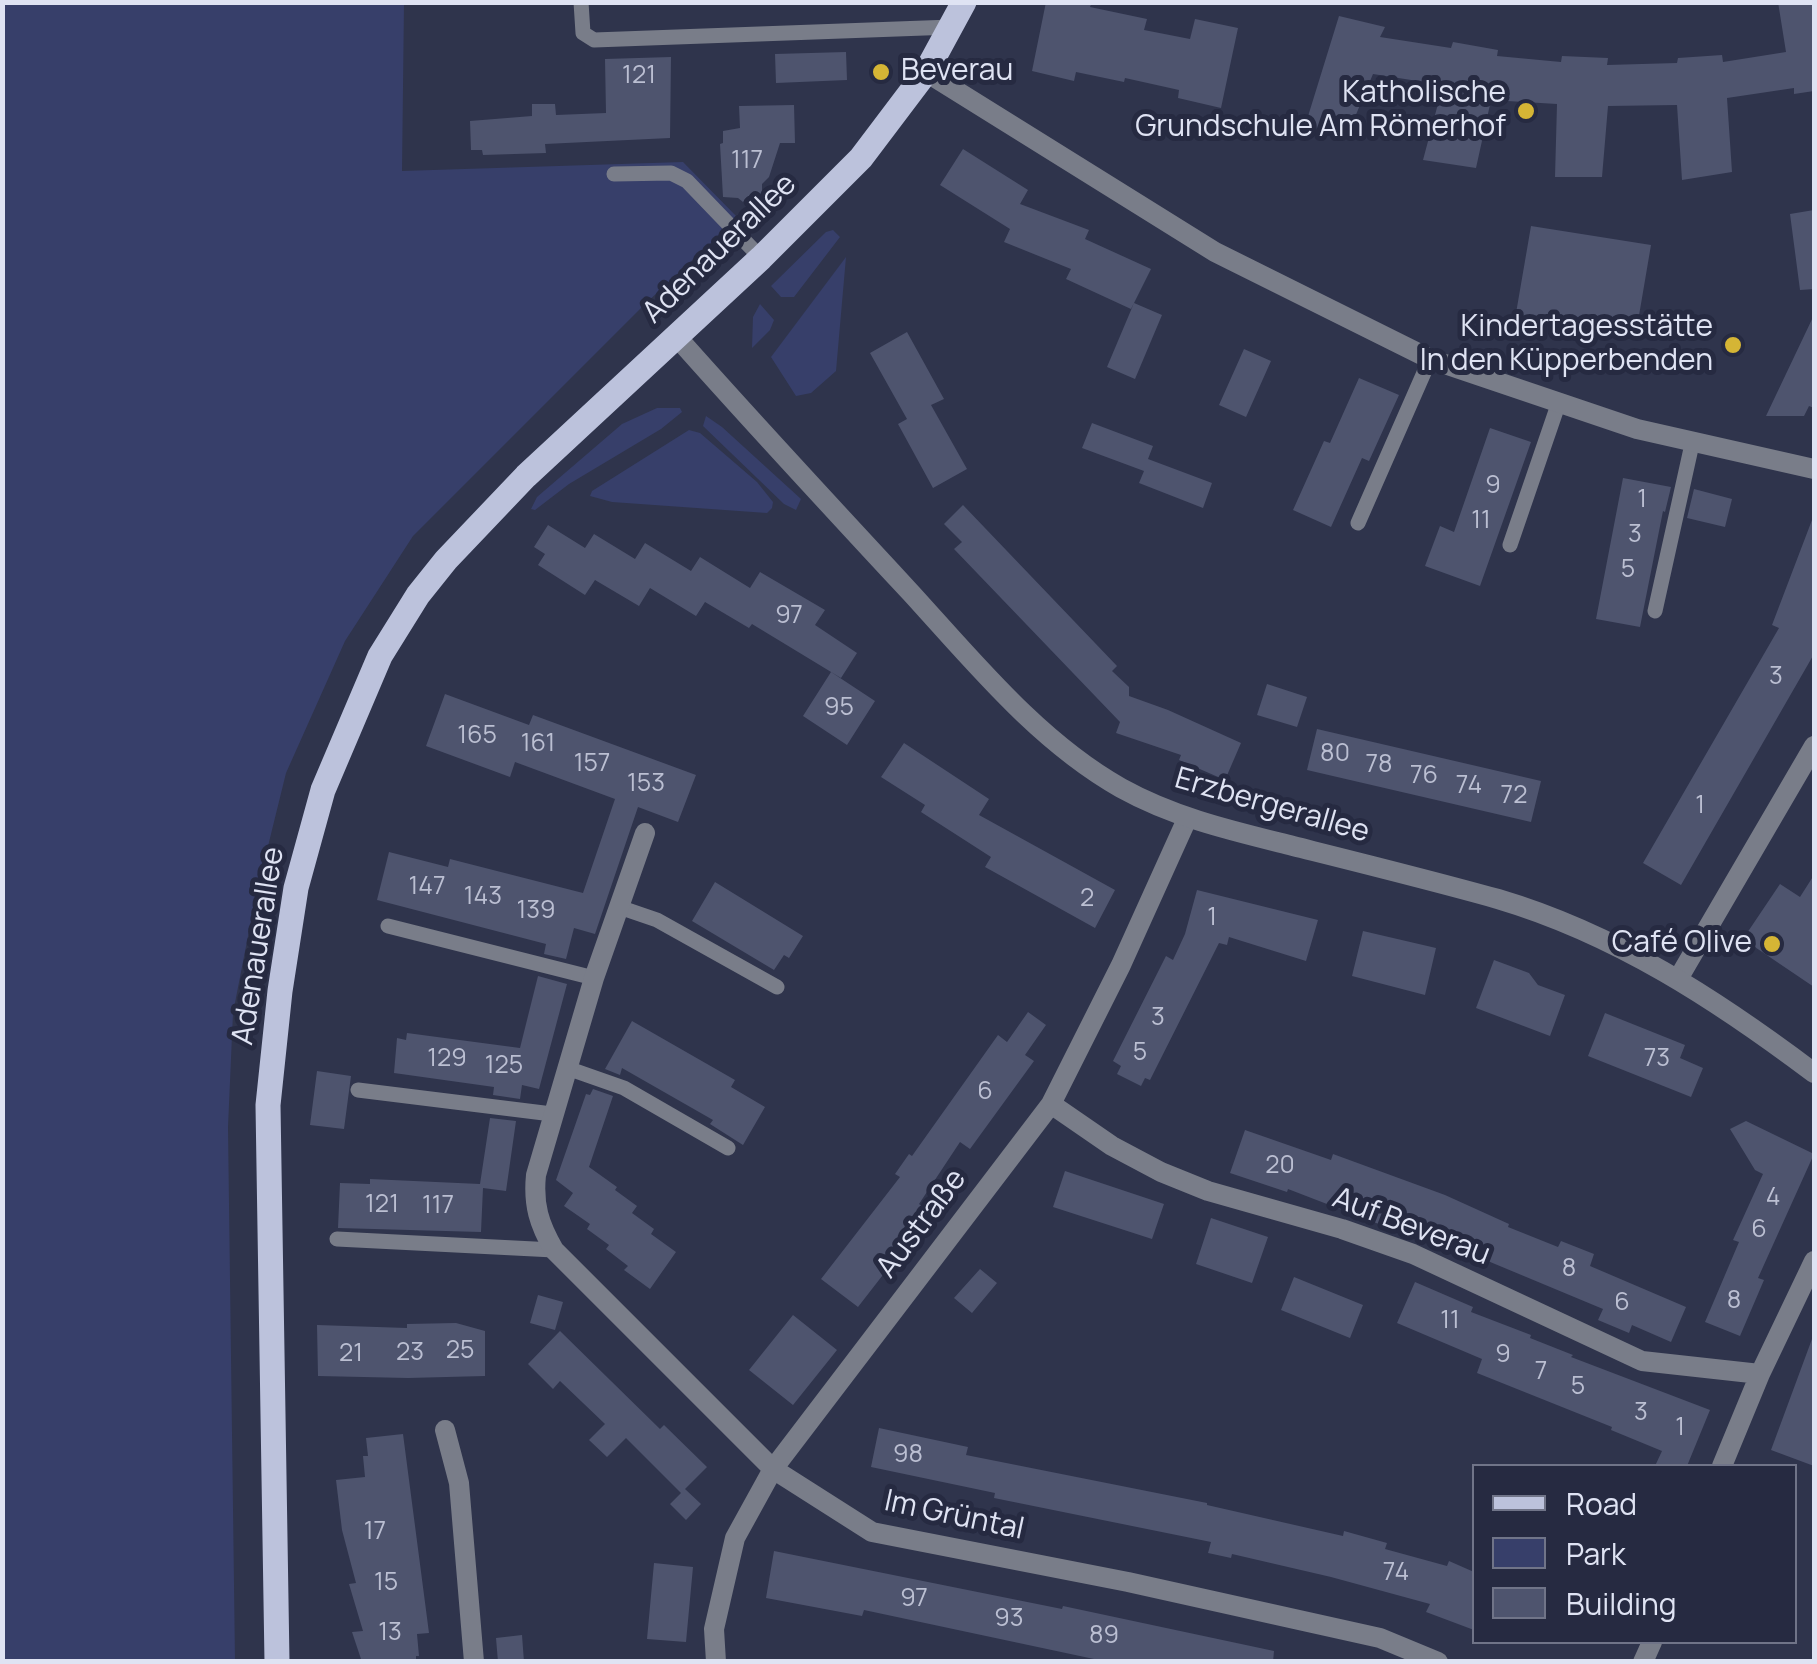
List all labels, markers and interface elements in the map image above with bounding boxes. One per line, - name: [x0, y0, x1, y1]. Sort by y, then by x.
- place label: Beverau: [901, 54, 1013, 90]
- house number: 121: [622, 61, 656, 91]
- marker: Beverau: [870, 61, 892, 83]
- place label: Katholische Grundschule Am Römerhof: [1135, 76, 1506, 146]
- marker: Katholische Grundschule Am Römerhof: [1515, 100, 1537, 122]
- house number: 117: [731, 146, 763, 176]
- street label: Adenauerallee: [636, 167, 804, 331]
- place label: Kindertagesstätte In den Küpperbenden: [1420, 310, 1713, 380]
- marker: Kindertagesstätte In den Küpperbenden: [1722, 334, 1744, 356]
- house number: 9: [1485, 471, 1501, 501]
- house number: 1: [1637, 485, 1647, 515]
- house number: 11: [1471, 506, 1491, 536]
- house number: 3: [1628, 520, 1642, 550]
- house number: 5: [1621, 555, 1635, 585]
- house number: 97: [775, 601, 803, 631]
- house number: 3: [1769, 662, 1783, 692]
- house number: 95: [824, 693, 854, 723]
- house number: 165: [457, 721, 497, 751]
- house number: 161: [521, 729, 555, 759]
- house number: 80: [1320, 739, 1350, 769]
- house number: 157: [574, 749, 610, 779]
- house number: 78: [1365, 750, 1393, 780]
- street label: Erzbergerallee: [1171, 761, 1373, 851]
- house number: 76: [1410, 761, 1438, 791]
- house number: 153: [627, 769, 665, 799]
- house number: 74: [1456, 771, 1482, 801]
- house number: 72: [1501, 781, 1527, 811]
- house number: 1: [1695, 791, 1705, 821]
- street label: Adenauerallee: [226, 845, 292, 1047]
- house number: 147: [408, 872, 446, 902]
- house number: 143: [464, 882, 502, 912]
- house number: 2: [1080, 884, 1094, 914]
- house number: 139: [516, 896, 556, 926]
- house number: 1: [1207, 903, 1217, 933]
- place label: Café Olive: [1612, 926, 1752, 962]
- marker: Café Olive: [1761, 933, 1783, 955]
- house number: 3: [1151, 1003, 1165, 1033]
- house number: 5: [1133, 1038, 1147, 1068]
- house number: 129: [427, 1044, 467, 1074]
- house number: 73: [1644, 1044, 1670, 1074]
- house number: 125: [485, 1051, 523, 1081]
- house number: 6: [977, 1077, 993, 1107]
- house number: 20: [1265, 1151, 1295, 1181]
- street label: Austraße: [869, 1162, 975, 1286]
- street label: Auf Beverau: [1327, 1181, 1495, 1273]
- house number: 4: [1766, 1183, 1780, 1213]
- house number: 121: [365, 1190, 399, 1220]
- house number: 117: [422, 1191, 454, 1221]
- house number: 6: [1751, 1215, 1767, 1245]
- house number: 8: [1562, 1254, 1576, 1284]
- house number: 8: [1727, 1286, 1741, 1316]
- house number: 6: [1614, 1288, 1630, 1318]
- house number: 11: [1440, 1306, 1460, 1336]
- house number: 25: [446, 1336, 474, 1366]
- house number: 23: [396, 1338, 424, 1368]
- house number: 21: [339, 1339, 363, 1369]
- house number: 9: [1495, 1340, 1511, 1370]
- house number: 7: [1535, 1357, 1547, 1387]
- house number: 5: [1571, 1372, 1585, 1402]
- house number: 3: [1634, 1398, 1648, 1428]
- house number: 1: [1675, 1413, 1685, 1443]
- house number: 98: [893, 1440, 923, 1470]
- legend: [1472, 1464, 1797, 1644]
- text: Road: [1566, 1483, 1637, 1524]
- street label: Im Grüntal: [881, 1484, 1027, 1548]
- house number: 17: [364, 1517, 386, 1547]
- text: Park: [1566, 1533, 1626, 1574]
- house number: 74: [1383, 1558, 1409, 1588]
- house number: 15: [374, 1568, 398, 1598]
- text: Building: [1566, 1583, 1677, 1624]
- house number: 97: [900, 1584, 928, 1614]
- house number: 93: [994, 1604, 1024, 1634]
- house number: 13: [378, 1618, 402, 1648]
- house number: 89: [1089, 1621, 1119, 1651]

